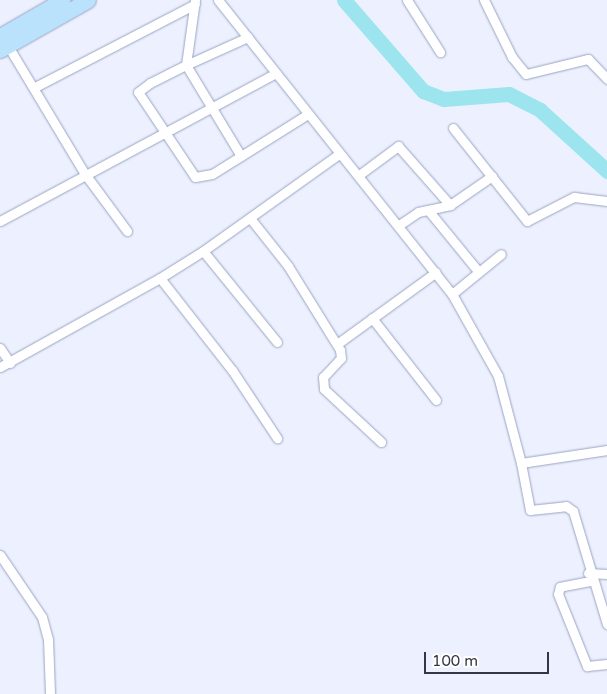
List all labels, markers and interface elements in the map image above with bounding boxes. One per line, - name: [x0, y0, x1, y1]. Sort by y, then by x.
- scale bar: [427, 642, 552, 674]
- text: 100 m: [432, 652, 478, 670]

